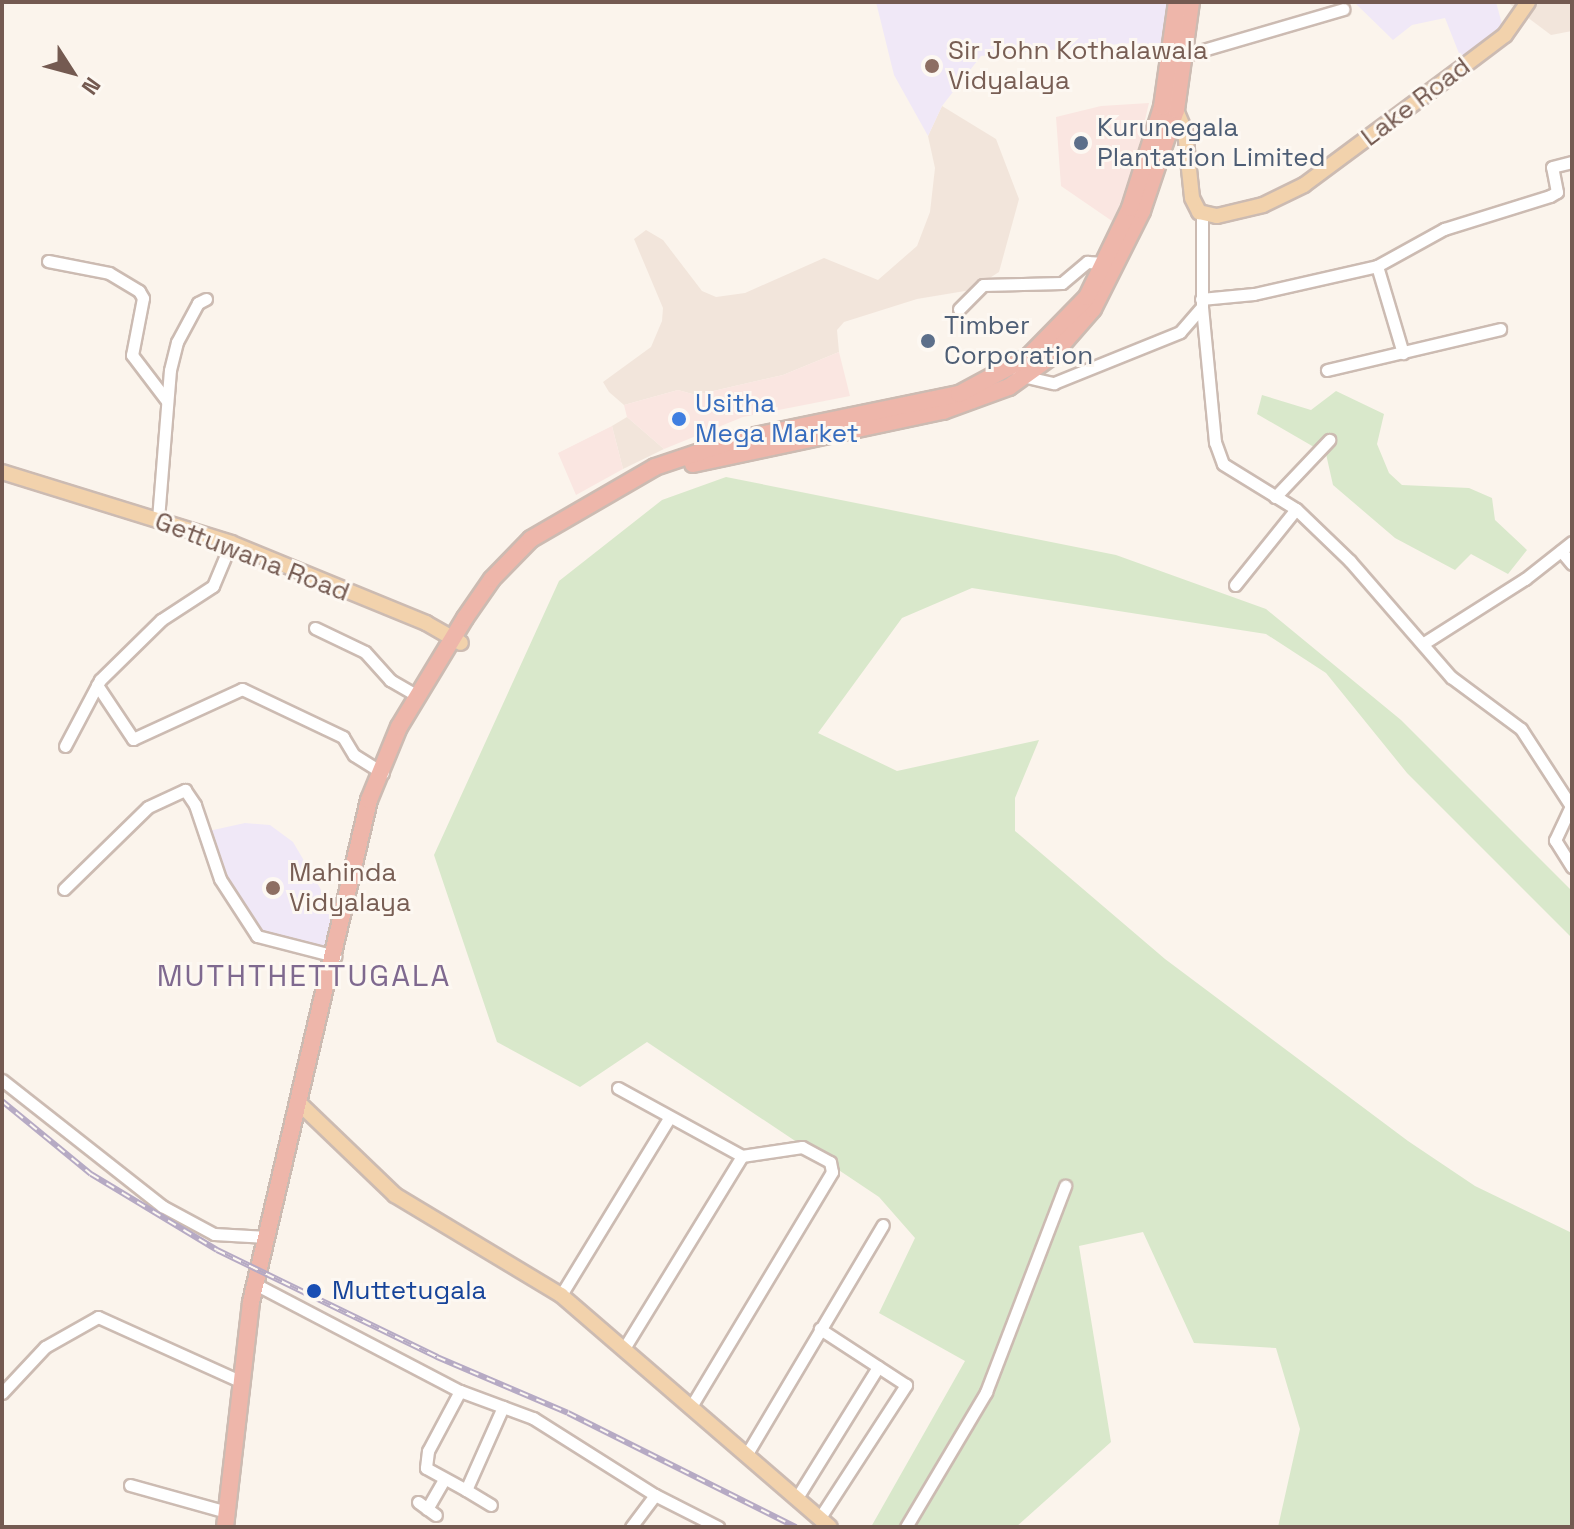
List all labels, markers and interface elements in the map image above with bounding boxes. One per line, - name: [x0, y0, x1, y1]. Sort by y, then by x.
- north arrow: [32, 32, 112, 112]
- place label: Sir John Kothalawala Vidyalaya: [948, 35, 1208, 96]
- street label: Lake Road: [1355, 51, 1477, 153]
- marker: Sir John Kothalawala Vidyalaya: [923, 57, 941, 75]
- text: N: [76, 72, 107, 100]
- place label: Kurunegala Plantation Limited: [1097, 112, 1325, 174]
- marker: Kurunegala Plantation Limited: [1072, 134, 1090, 152]
- place label: Timber Corporation: [944, 310, 1093, 372]
- marker: Timber Corporation: [919, 332, 937, 350]
- place label: Usitha Mega Market: [695, 388, 859, 450]
- marker: Usitha Mega Market: [670, 410, 688, 428]
- street label: Gettuwana Road: [150, 506, 354, 608]
- place label: Mahinda Vidyalaya: [289, 857, 411, 918]
- marker: Mahinda Vidyalaya: [264, 879, 282, 897]
- district label: MUTHTHETTUGALA: [157, 958, 451, 994]
- place label: Muttetugala: [332, 1275, 486, 1307]
- marker: Muttetugala: [303, 1280, 325, 1302]

